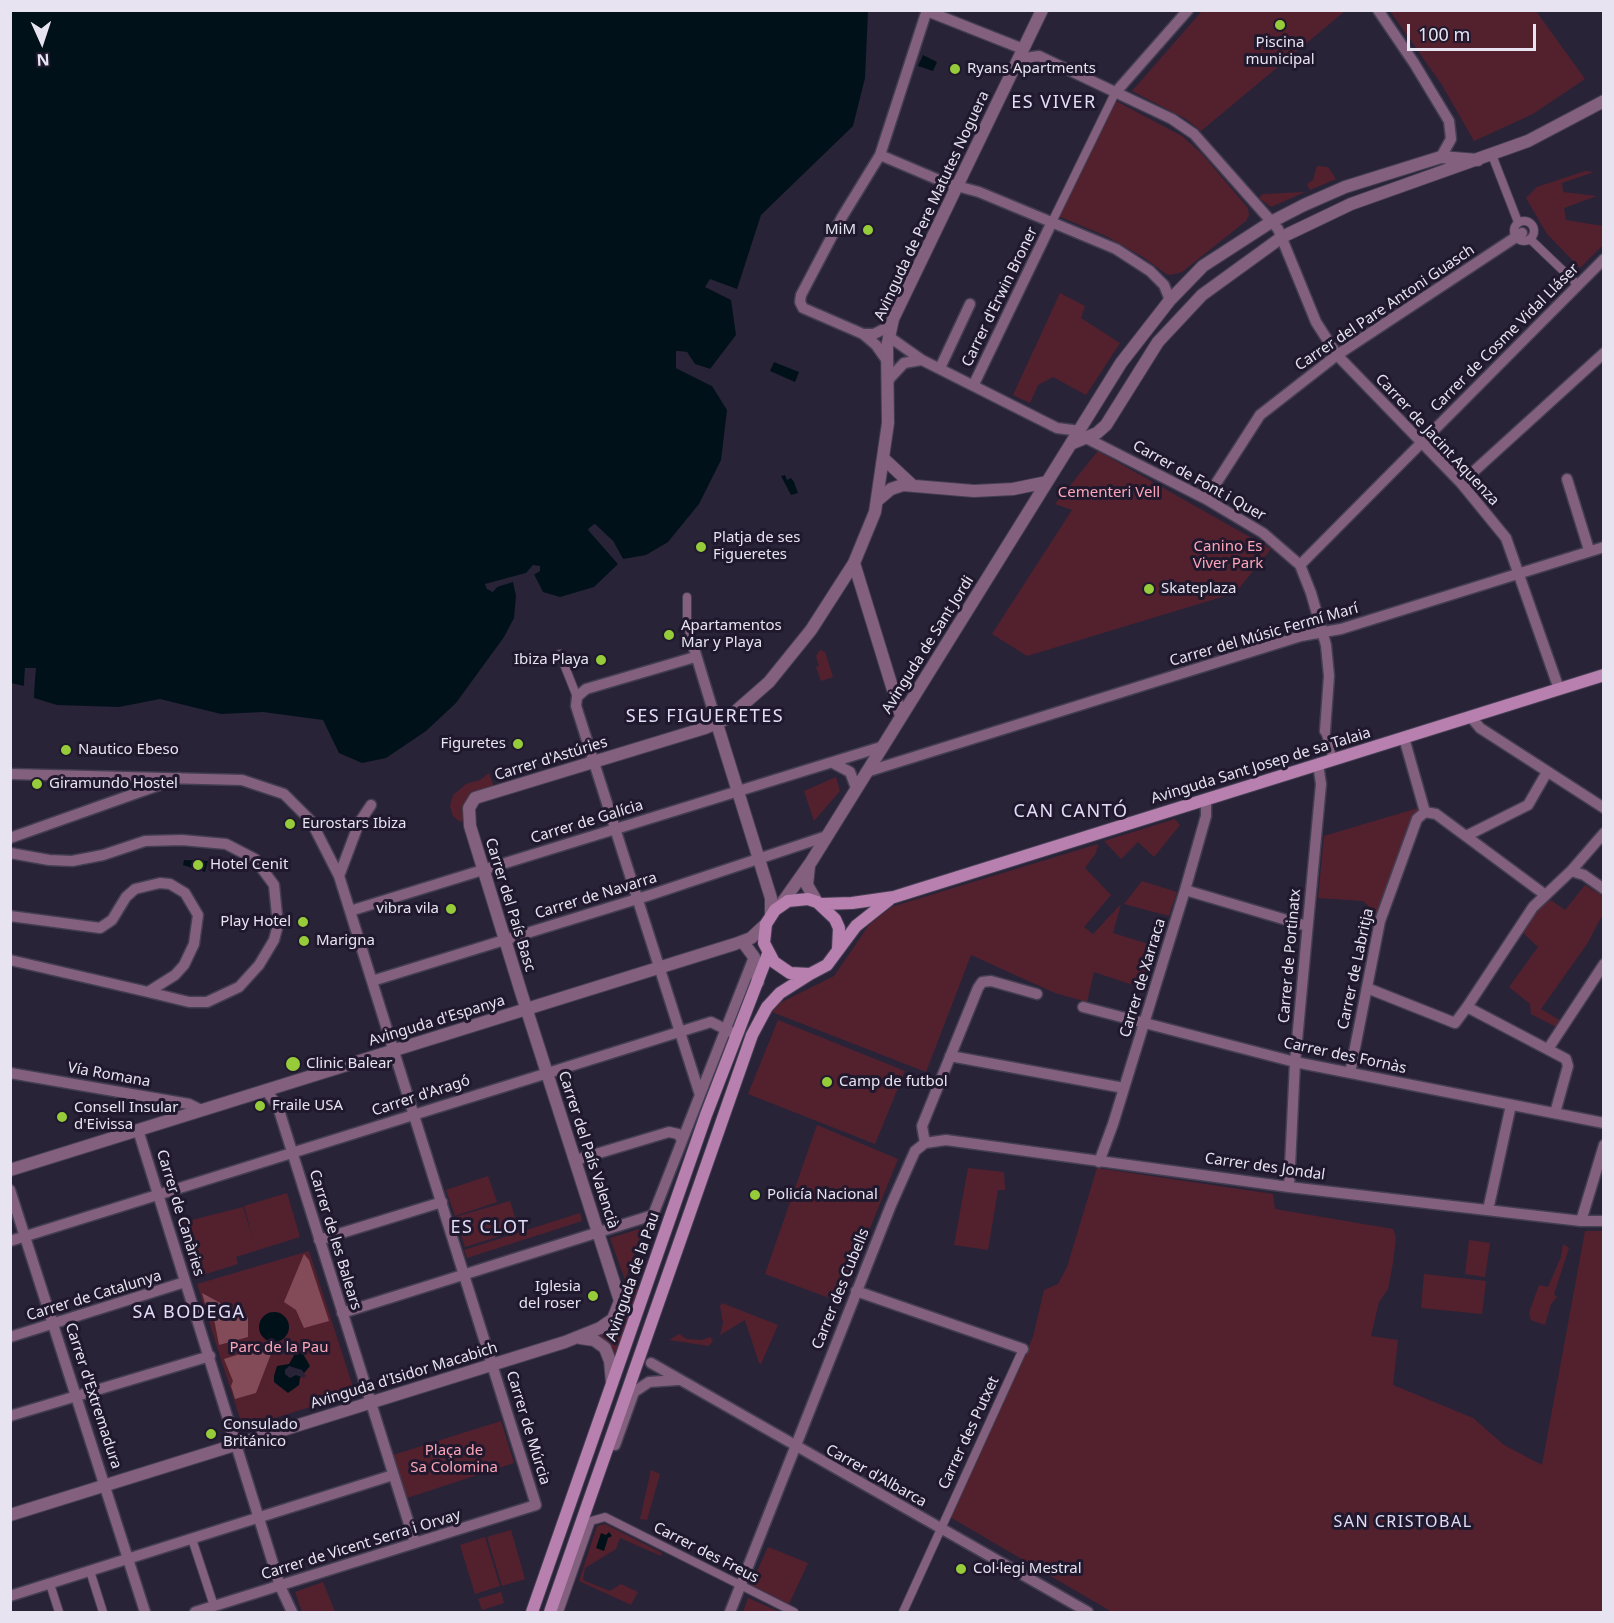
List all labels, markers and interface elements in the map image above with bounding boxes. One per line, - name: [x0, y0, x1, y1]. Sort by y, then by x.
- north arrow: [12, 12, 72, 72]
- scale bar: [1410, 12, 1539, 50]
- marker: Piscina municipal: [1273, 18, 1287, 32]
- text: 100 m: [1418, 22, 1470, 46]
- place label: Piscina municipal: [1245, 34, 1315, 69]
- text: N: [36, 49, 50, 71]
- place label: Ryans Apartments: [967, 60, 1096, 78]
- marker: Ryans Apartments: [948, 62, 962, 76]
- street label: Avinguda de Pere Matutes Noguera: [871, 88, 993, 324]
- district label: ES VIVER: [1011, 92, 1097, 114]
- place label: MiM: [825, 221, 856, 239]
- marker: MiM: [861, 223, 875, 237]
- street label: Carrer d'Erwin Broner: [958, 224, 1042, 370]
- street label: Carrer del Pare Antoni Guasch: [1292, 241, 1478, 375]
- street label: Carrer de Cosme Vidal Lláser: [1427, 260, 1583, 416]
- street label: Carrer de Jacint Aquenza: [1371, 370, 1503, 510]
- street label: Carrer de Font i Quer: [1129, 437, 1269, 525]
- park label: Cementeri Vell: [1058, 484, 1160, 502]
- place label: Platja de ses Figueretes: [713, 529, 800, 564]
- park label: Canino Es Viver Park: [1193, 538, 1263, 573]
- marker: Platja de ses Figueretes: [694, 540, 708, 554]
- street label: Avinguda de Sant Jordi: [878, 573, 978, 717]
- place label: Skateplaza: [1161, 580, 1237, 598]
- marker: Skateplaza: [1142, 582, 1156, 596]
- street label: Carrer del Músic Fermí Marí: [1168, 599, 1360, 671]
- place label: Apartamentos Mar y Playa: [681, 617, 782, 652]
- marker: Apartamentos Mar y Playa: [662, 628, 676, 642]
- place label: Ibiza Playa: [514, 651, 589, 669]
- marker: Ibiza Playa: [594, 653, 608, 667]
- district label: SES FIGUERETES: [626, 706, 784, 728]
- street label: Avinguda Sant Josep de sa Talaia: [1149, 724, 1373, 808]
- street label: Carrer d'Astúries: [492, 733, 610, 785]
- place label: Figuretes: [440, 735, 506, 753]
- marker: Figuretes: [511, 737, 525, 751]
- place label: Nautico Ebeso: [78, 741, 179, 759]
- marker: Nautico Ebeso: [59, 743, 73, 757]
- place label: Giramundo Hostel: [49, 775, 178, 793]
- marker: Giramundo Hostel: [30, 777, 44, 791]
- street label: Carrer de Galícia: [529, 796, 645, 848]
- district label: CAN CANTÓ: [1013, 801, 1129, 823]
- place label: Eurostars Ibiza: [302, 815, 407, 833]
- marker: Eurostars Ibiza: [283, 817, 297, 831]
- street label: Carrer del País Basc: [481, 836, 539, 974]
- place label: Hotel Cenit: [210, 856, 288, 874]
- marker: Hotel Cenit: [191, 858, 205, 872]
- street label: Carrer de Navarra: [533, 869, 659, 923]
- street label: Carrer de Portinatx: [1275, 888, 1305, 1024]
- place label: vibra vila: [376, 900, 439, 918]
- marker: vibra vila: [444, 902, 458, 916]
- street label: Carrer de Labritja: [1334, 907, 1378, 1031]
- place label: Play Hotel: [220, 913, 291, 931]
- marker: Play Hotel: [296, 915, 310, 929]
- street label: Carrer de Xarraca: [1116, 916, 1170, 1040]
- place label: Marigna: [316, 932, 375, 950]
- marker: Marigna: [297, 934, 311, 948]
- street label: Avinguda d'Espanya: [367, 992, 507, 1050]
- street label: Carrer des Fornàs: [1282, 1034, 1408, 1078]
- marker: Clinic Balear: [284, 1055, 302, 1073]
- place label: Clinic Balear: [306, 1055, 393, 1073]
- street label: Vía Romana: [66, 1059, 152, 1091]
- street label: Carrer del País Valencià: [554, 1069, 622, 1231]
- street label: Carrer d'Aragó: [370, 1072, 472, 1120]
- place label: Camp de futbol: [839, 1073, 948, 1091]
- marker: Camp de futbol: [820, 1075, 834, 1089]
- place label: Fraile USA: [272, 1097, 343, 1115]
- place label: Consell Insular d'Eivissa: [74, 1099, 178, 1134]
- marker: Fraile USA: [253, 1099, 267, 1113]
- marker: Consell Insular d'Eivissa: [55, 1110, 69, 1124]
- street label: Carrer de Canàries: [152, 1148, 208, 1278]
- street label: Carrer des Jondal: [1204, 1150, 1326, 1184]
- street label: Carrer de les Balears: [305, 1168, 365, 1312]
- place label: Policía Nacional: [767, 1186, 878, 1204]
- marker: Policía Nacional: [748, 1188, 762, 1202]
- street label: Avinguda de la Pau: [603, 1210, 663, 1344]
- district label: ES CLOT: [450, 1217, 530, 1239]
- street label: Carrer des Cubells: [809, 1226, 873, 1352]
- street label: Carrer de Catalunya: [24, 1267, 164, 1325]
- place label: Iglesia del roser: [519, 1278, 581, 1313]
- marker: Iglesia del roser: [586, 1289, 600, 1303]
- district label: SA BODEGA: [132, 1302, 246, 1324]
- street label: Carrer d'Extremadura: [61, 1321, 125, 1471]
- park label: Parc de la Pau: [229, 1339, 329, 1357]
- street label: Avinguda d'Isidor Macabich: [308, 1339, 500, 1413]
- street label: Carrer de Múrcia: [502, 1369, 554, 1487]
- street label: Carrer des Putxet: [935, 1374, 1003, 1492]
- place label: Consulado Británico: [223, 1416, 298, 1451]
- marker: Consulado Británico: [204, 1427, 218, 1441]
- street label: Carrer d'Albarca: [822, 1441, 930, 1511]
- park label: Plaça de Sa Colomina: [410, 1442, 498, 1477]
- street label: Carrer de Vicent Serra i Orvay: [259, 1506, 463, 1584]
- district label: SAN CRISTOBAL: [1333, 1512, 1473, 1532]
- street label: Carrer des Freus: [650, 1519, 762, 1587]
- place label: Col·legi Mestral: [973, 1560, 1082, 1578]
- marker: Col·legi Mestral: [954, 1562, 968, 1576]

